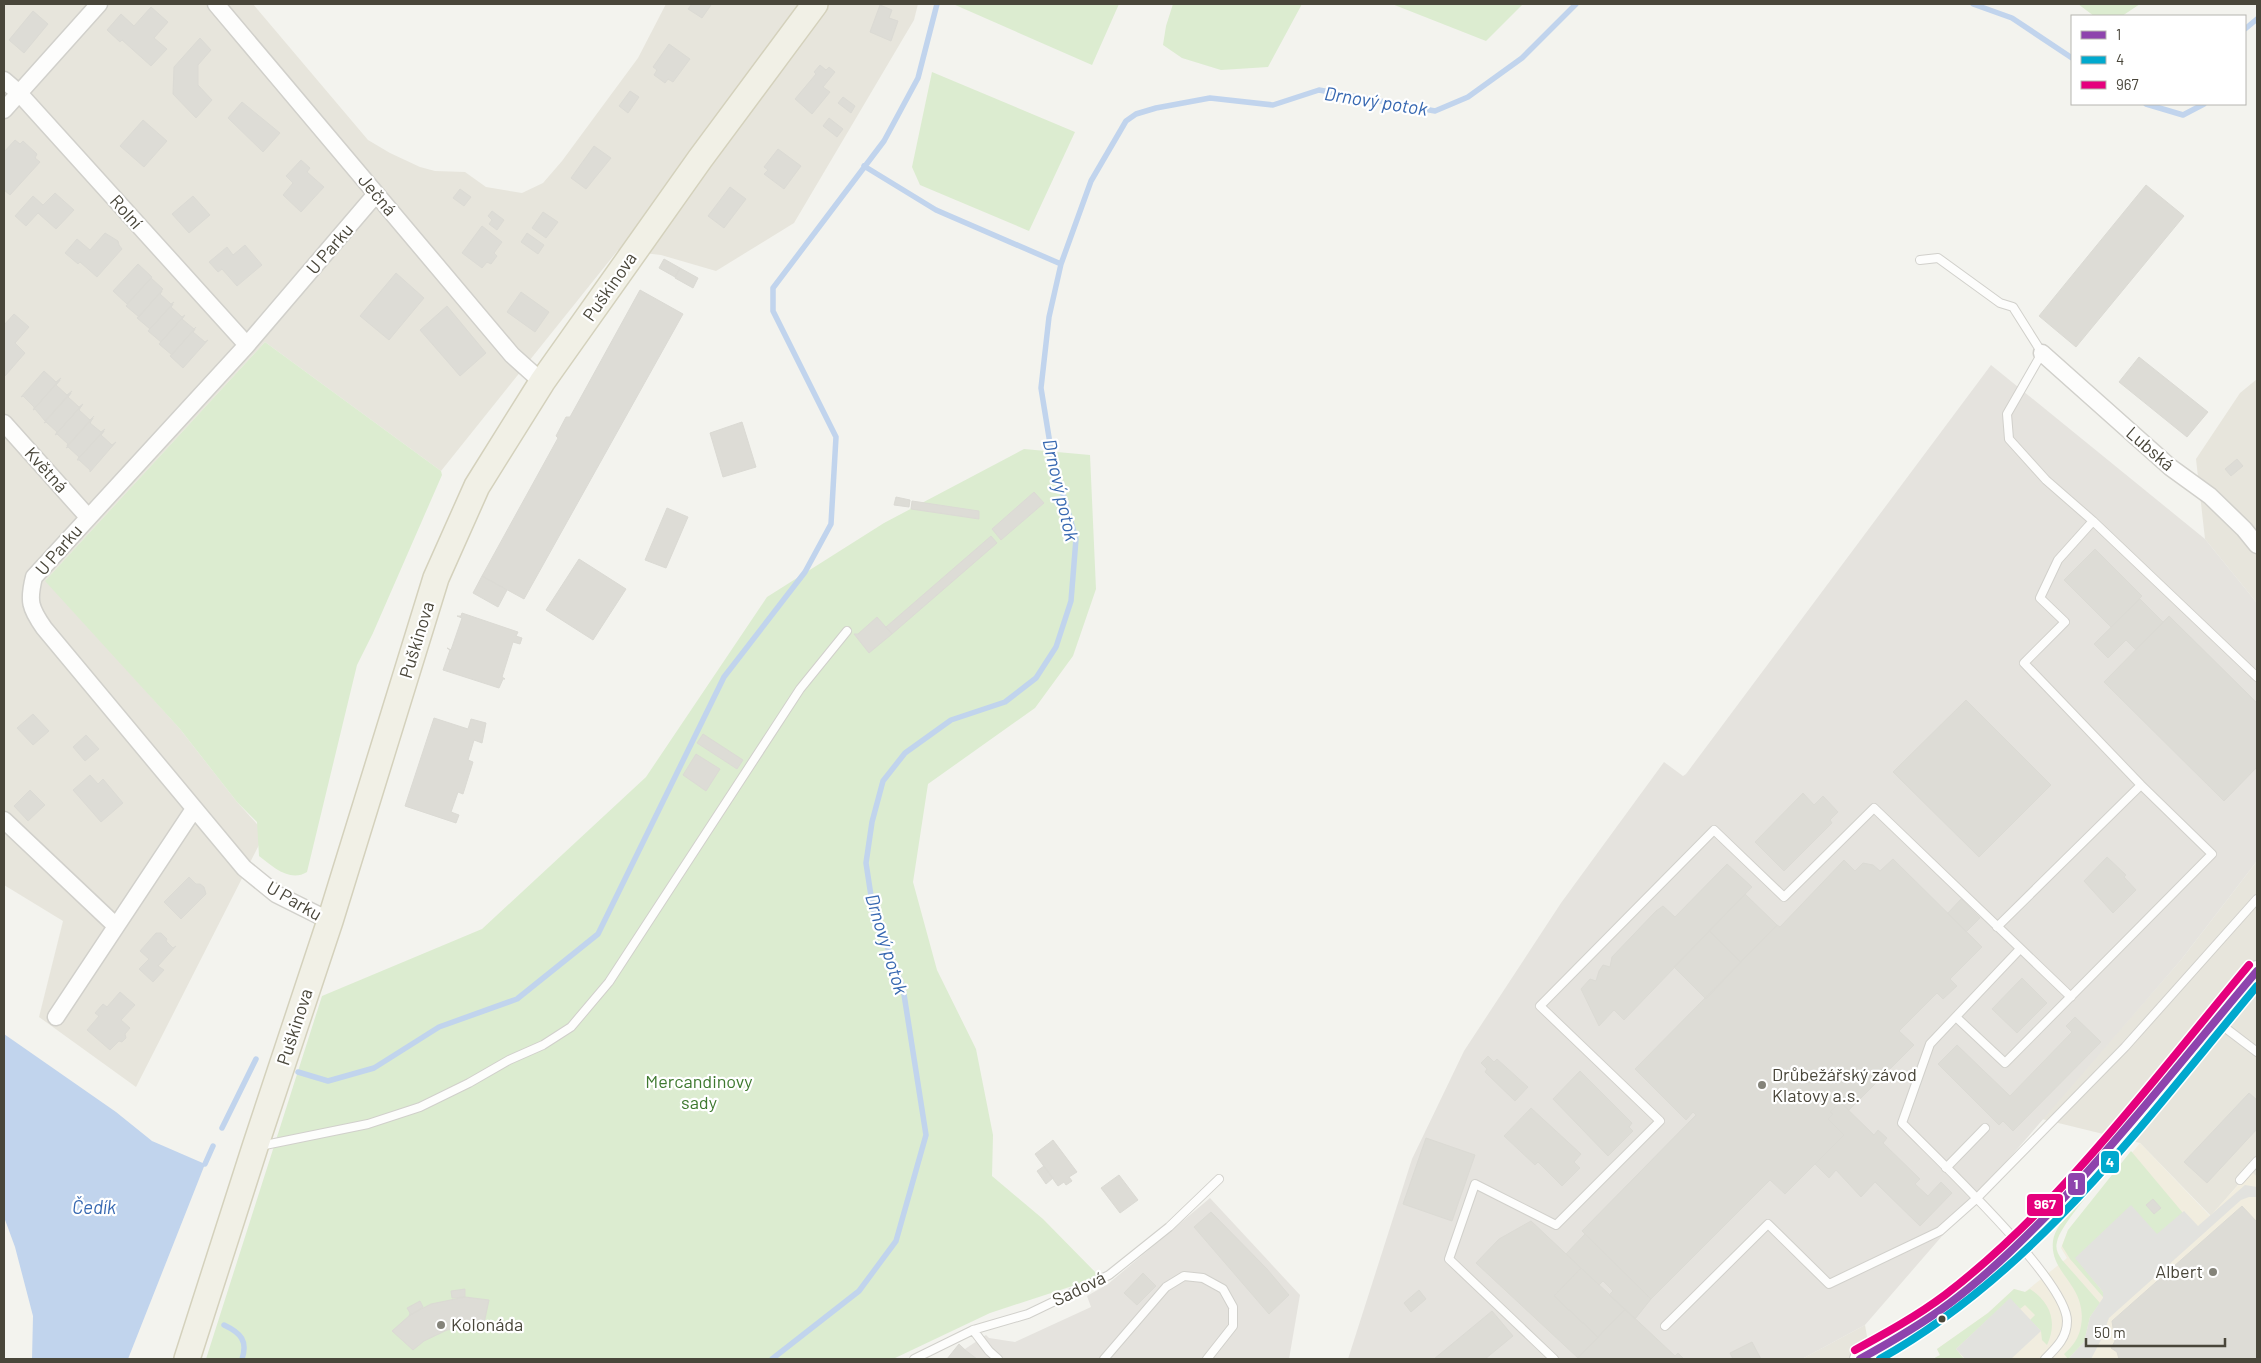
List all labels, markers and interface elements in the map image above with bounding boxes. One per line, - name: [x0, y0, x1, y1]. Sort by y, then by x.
- legend: [2071, 15, 2246, 105]
- text: 1: [2116, 25, 2121, 43]
- text: 4: [2116, 50, 2124, 68]
- text: 967: [2116, 75, 2139, 93]
- water label: Drnový potok: [1323, 81, 1430, 120]
- street label: Ječná: [354, 169, 402, 220]
- street label: Rolní: [106, 190, 148, 233]
- street label: U Parku: [301, 218, 357, 278]
- street label: Puškinova: [577, 248, 641, 325]
- street label: Lubská: [2122, 421, 2179, 475]
- water label: Drnový potok: [1039, 437, 1085, 544]
- street label: Květná: [21, 442, 73, 497]
- street label: U Parku: [30, 519, 86, 579]
- street label: Puškinova: [394, 599, 438, 681]
- street label: U Parku: [263, 876, 326, 925]
- water label: Drnový potok: [861, 891, 914, 998]
- street label: Puškinova: [271, 986, 317, 1068]
- place label: Drůbežářský závod Klatovy a.s.: [1772, 1063, 1917, 1106]
- park label: Mercandinovy sady: [645, 1070, 753, 1113]
- marker: Drůbežářský závod Klatovy a.s.: [1756, 1079, 1768, 1091]
- line badge: 4: [2100, 1150, 2120, 1174]
- text: 4: [2106, 1153, 2114, 1170]
- line badge: 1: [2067, 1172, 2086, 1196]
- text: 1: [2074, 1175, 2079, 1192]
- line badge: 967: [2026, 1193, 2064, 1217]
- water label: Čedík: [72, 1195, 117, 1218]
- text: 967: [2034, 1195, 2056, 1212]
- place label: Albert: [2155, 1260, 2203, 1282]
- street label: Sadová: [1048, 1266, 1109, 1310]
- marker: Albert: [2207, 1266, 2219, 1278]
- place label: Kolonáda: [451, 1313, 523, 1335]
- unlabelled marker: [1937, 1314, 1947, 1324]
- scale bar: [2086, 1316, 2225, 1348]
- marker: Kolonáda: [435, 1319, 447, 1331]
- text: 50 m: [2094, 1323, 2126, 1341]

